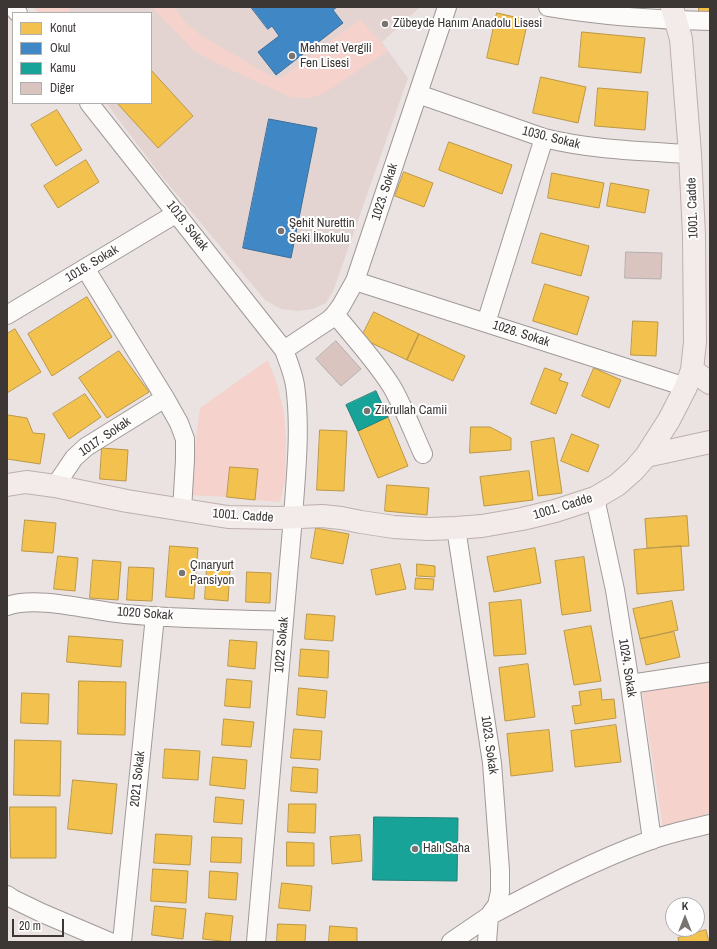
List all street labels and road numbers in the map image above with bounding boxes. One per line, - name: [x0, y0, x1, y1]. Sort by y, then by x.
- street label: 1030. Sokak: [520, 123, 582, 153]
- street label: 1023. Sokak: [368, 161, 402, 223]
- street label: 1001. Cadde: [684, 177, 702, 239]
- street label: 1019. Sokak: [163, 198, 211, 254]
- street label: 1016. Sokak: [63, 242, 121, 286]
- street label: 1028. Sokak: [490, 317, 552, 351]
- street label: 1017. Sokak: [76, 414, 134, 460]
- street label: 1001. Cadde: [532, 491, 594, 523]
- street label: 1001. Cadde: [212, 506, 274, 526]
- street label: 1020 Sokak: [116, 604, 174, 624]
- street label: 1022 Sokak: [272, 616, 292, 674]
- street label: 1024. Sokak: [615, 638, 639, 698]
- street label: 1023. Sokak: [477, 715, 501, 775]
- street label: 2021 Sokak: [127, 750, 149, 808]

